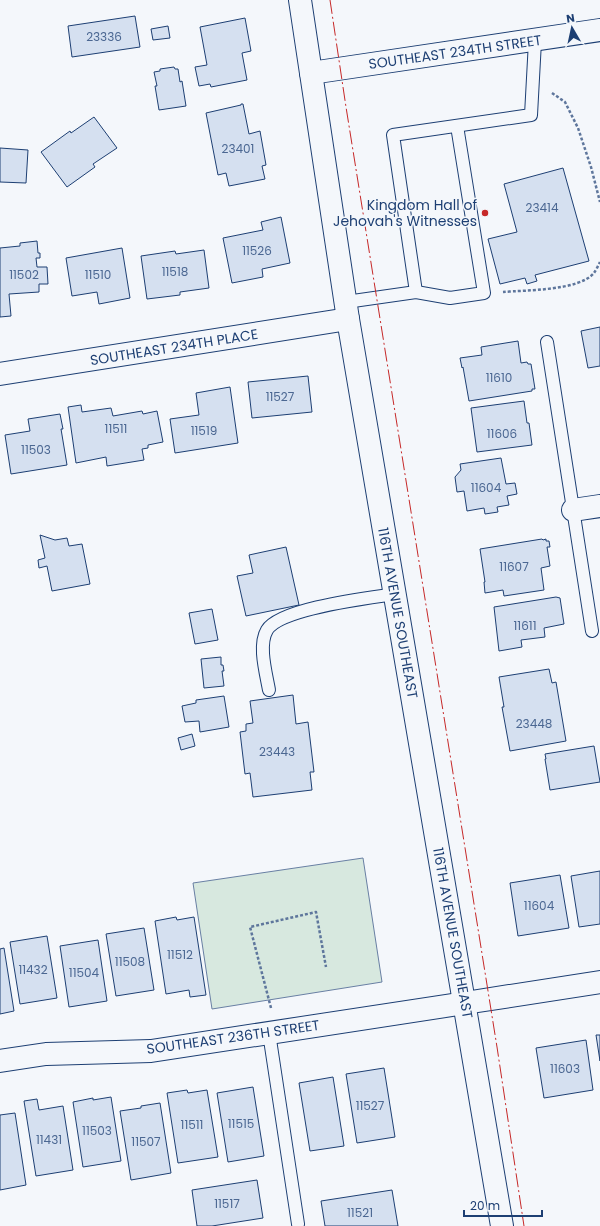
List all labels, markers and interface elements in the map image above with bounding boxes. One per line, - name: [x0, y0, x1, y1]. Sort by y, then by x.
- north arrow: [552, 8, 592, 48]
- text: N: [565, 10, 576, 27]
- house number: 23336: [86, 28, 122, 45]
- street label: SOUTHEAST 234TH STREET: [367, 30, 543, 74]
- house number: 23401: [222, 140, 254, 157]
- place label: Kingdom Hall of Jehovah's Witnesses: [333, 195, 477, 231]
- house number: 23414: [526, 199, 559, 216]
- marker: Kingdom Hall of Jehovah's Witnesses: [480, 208, 490, 218]
- house number: 11526: [242, 242, 272, 259]
- house number: 11518: [162, 263, 188, 280]
- house number: 11502: [9, 266, 39, 283]
- house number: 11510: [85, 266, 111, 283]
- street label: SOUTHEAST 234TH PLACE: [89, 324, 259, 370]
- house number: 11610: [486, 369, 512, 386]
- house number: 11527: [266, 388, 295, 405]
- house number: 11511: [105, 420, 127, 437]
- house number: 11519: [191, 422, 217, 439]
- house number: 11606: [487, 425, 517, 442]
- house number: 11503: [21, 441, 51, 458]
- house number: 11604: [471, 479, 502, 496]
- street label: 116TH AVENUE SOUTHEAST: [373, 526, 423, 701]
- house number: 11607: [499, 558, 529, 575]
- house number: 11611: [514, 617, 536, 634]
- house number: 23448: [516, 715, 552, 732]
- house number: 23443: [259, 743, 295, 760]
- street label: 116TH AVENUE SOUTHEAST: [428, 846, 478, 1021]
- house number: 11604: [524, 897, 555, 914]
- house number: 11512: [167, 946, 193, 963]
- house number: 11508: [115, 953, 145, 970]
- house number: 11432: [18, 961, 48, 978]
- house number: 11504: [69, 964, 100, 981]
- street label: SOUTHEAST 236TH STREET: [145, 1015, 321, 1059]
- house number: 11603: [550, 1060, 580, 1077]
- house number: 11527: [356, 1097, 385, 1114]
- house number: 11515: [228, 1115, 254, 1132]
- house number: 11511: [181, 1116, 203, 1133]
- house number: 11503: [82, 1122, 112, 1139]
- house number: 11431: [36, 1131, 62, 1148]
- house number: 11507: [131, 1133, 161, 1150]
- scale bar: [464, 1192, 542, 1218]
- house number: 11517: [214, 1195, 240, 1212]
- text: 20 m: [470, 1197, 500, 1214]
- house number: 11521: [347, 1204, 373, 1221]

